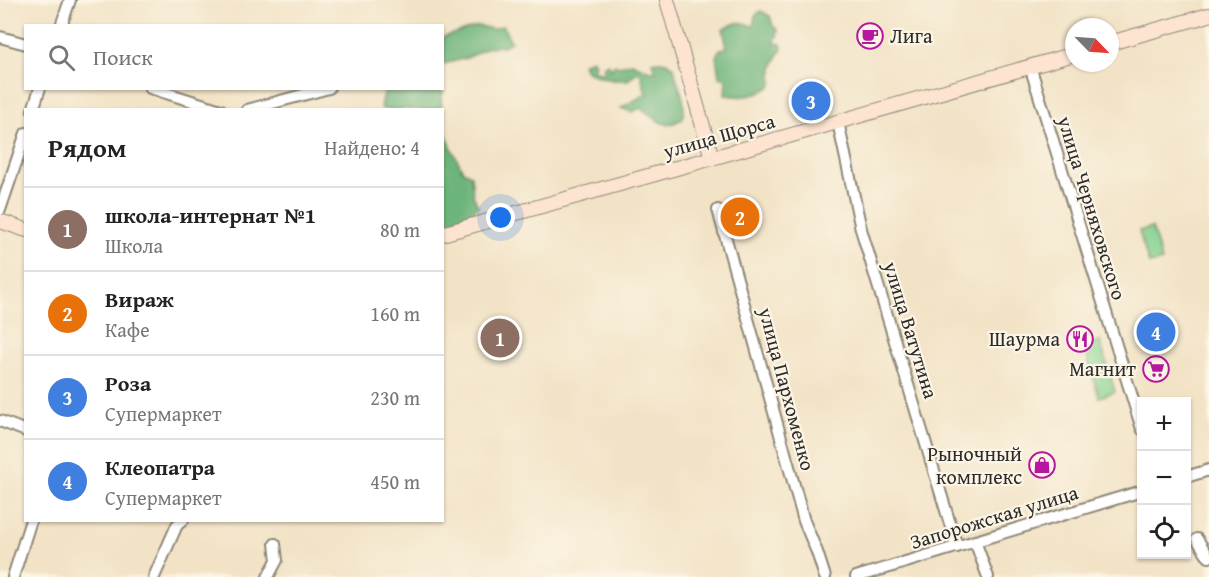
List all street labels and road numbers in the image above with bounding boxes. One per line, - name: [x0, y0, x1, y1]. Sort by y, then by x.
- street label: улица Щорса: [659, 106, 778, 166]
- street label: улица Черняховского: [1050, 111, 1134, 303]
- street label: улица Ватутина: [877, 257, 946, 402]
- street label: улица Пархоменко: [751, 303, 823, 474]
- street label: Запорожская улица: [906, 477, 1082, 556]

